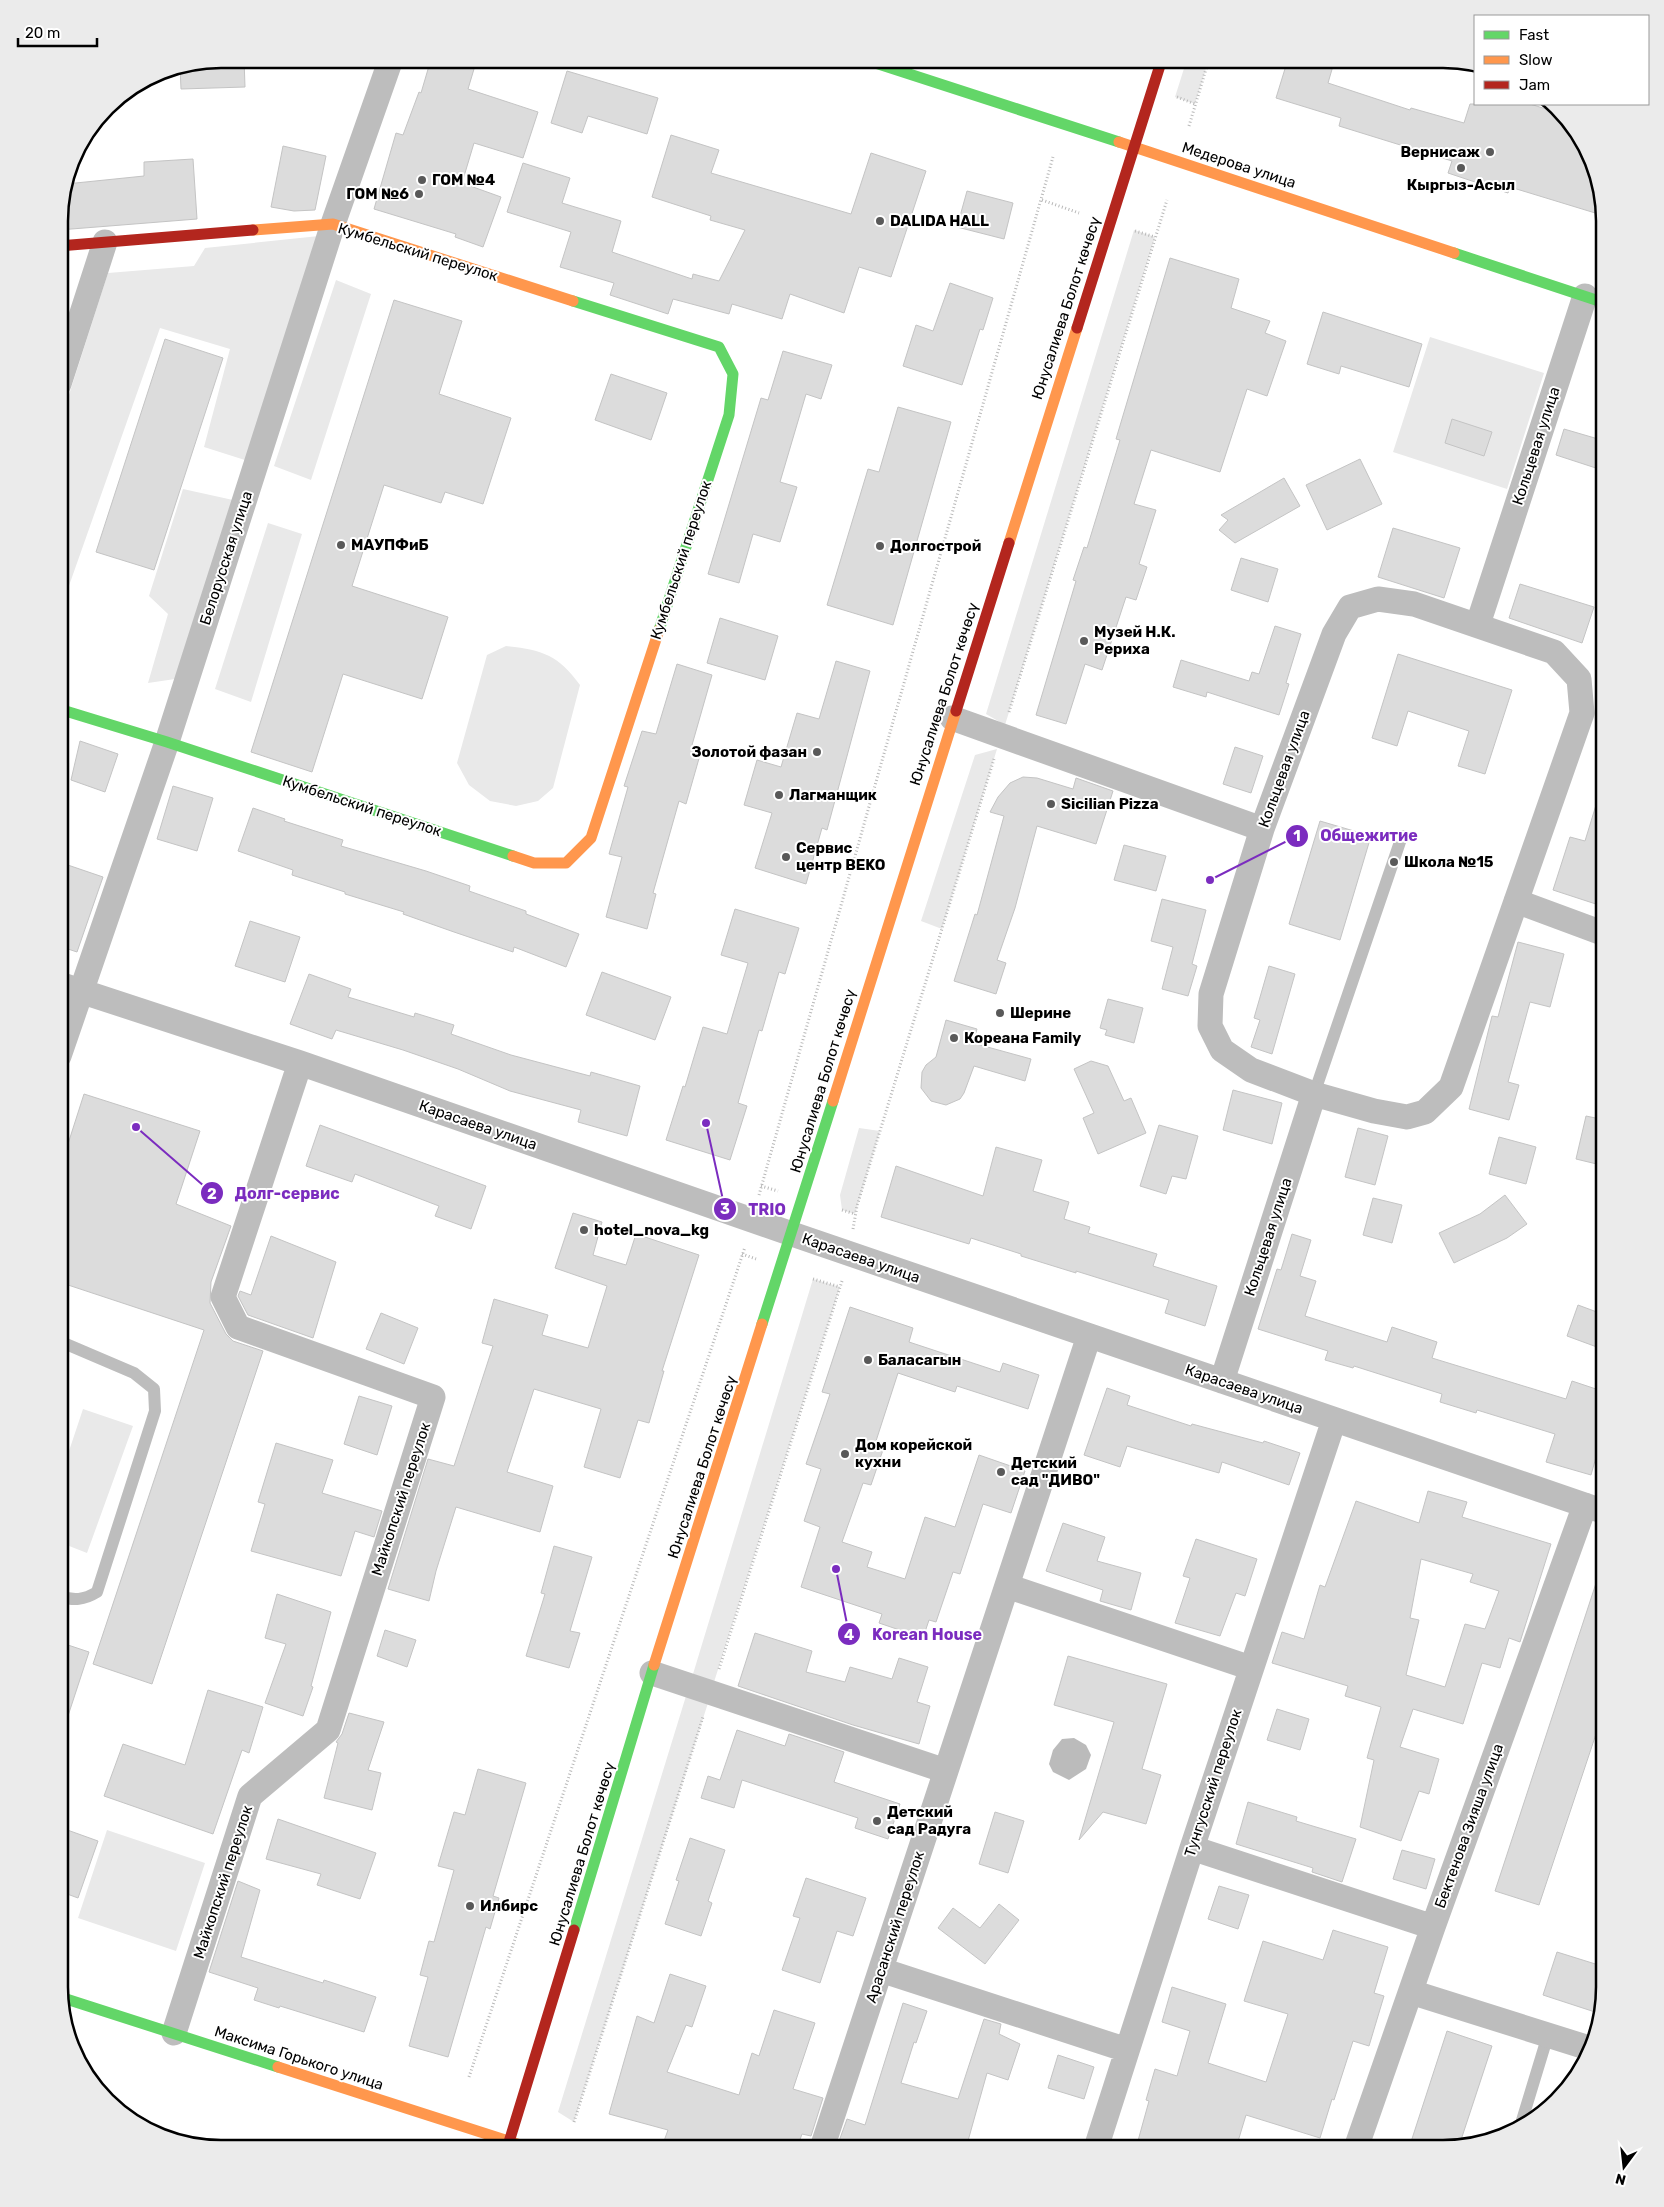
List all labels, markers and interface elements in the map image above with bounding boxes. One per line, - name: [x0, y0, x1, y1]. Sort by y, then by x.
- scale bar: [18, 15, 96, 47]
- legend: [1474, 15, 1649, 105]
- text: 20 m: [25, 24, 60, 42]
- text: Fast: [1519, 26, 1549, 44]
- text: Slow: [1519, 51, 1552, 69]
- text: Jam: [1519, 76, 1550, 94]
- street label: Медерова улица: [1180, 138, 1298, 192]
- place label: Вернисаж: [1401, 143, 1480, 161]
- marker: Вернисаж: [1484, 146, 1496, 158]
- marker: Кыргыз-Асыл: [1455, 162, 1467, 174]
- place label: ГОМ №4: [432, 171, 495, 189]
- marker: ГОМ №4: [416, 174, 428, 186]
- place label: Кыргыз-Асыл: [1407, 176, 1515, 194]
- place label: ГОМ №6: [346, 185, 409, 203]
- marker: ГОМ №6: [413, 188, 425, 200]
- place label: DALIDA HALL: [890, 212, 989, 230]
- street label: Юнусалиева Болот көчөсү: [1028, 214, 1104, 402]
- marker: DALIDA HALL: [874, 215, 886, 227]
- street label: Кумбельский переулок: [336, 219, 500, 285]
- street label: Кольцевая улица: [1508, 385, 1564, 507]
- street label: Кумбельский переулок: [647, 478, 715, 642]
- street label: Белорусская улица: [196, 489, 256, 627]
- place label: МАУПФиБ: [351, 536, 429, 554]
- place label: Долгострой: [890, 537, 981, 555]
- marker: МАУПФиБ: [335, 539, 347, 551]
- marker: Долгострой: [874, 540, 886, 552]
- street label: Юнусалиева Болот көчөсү: [906, 600, 982, 788]
- place label: Музей Н.К. Рериха: [1094, 623, 1175, 658]
- marker: Музей Н.К. Рериха: [1078, 635, 1090, 647]
- street label: Кольцевая улица: [1254, 708, 1314, 830]
- place label: Золотой фазан: [691, 743, 807, 761]
- marker: Золотой фазан: [811, 746, 823, 758]
- street label: Кумбельский переулок: [280, 772, 444, 840]
- place label: Лагманщик: [789, 786, 877, 804]
- marker: Лагманщик: [773, 789, 785, 801]
- place label: Sicilian Pizza: [1061, 795, 1159, 813]
- marker: Sicilian Pizza: [1045, 798, 1057, 810]
- callout: Общежитие: [1285, 820, 1427, 851]
- text: Общежитие: [1320, 826, 1418, 845]
- text: 1: [1293, 827, 1301, 845]
- place label: Сервис центр BEKO: [796, 839, 885, 874]
- marker: Сервис центр BEKO: [780, 851, 792, 863]
- place label: Школа №15: [1404, 853, 1494, 871]
- marker: Школа №15: [1388, 856, 1400, 868]
- street label: Юнусалиева Болот көчөсү: [786, 987, 860, 1175]
- place label: Шерине: [1010, 1004, 1071, 1022]
- marker: Шерине: [994, 1007, 1006, 1019]
- place label: Кореана Family: [964, 1029, 1081, 1047]
- marker: Кореана Family: [948, 1032, 960, 1044]
- street label: Карасаева улица: [417, 1096, 539, 1154]
- street label: Кольцевая улица: [1240, 1176, 1296, 1298]
- callout: Долг-сервис: [199, 1178, 349, 1209]
- text: Долг-сервис: [234, 1184, 340, 1203]
- text: 2: [207, 1185, 217, 1203]
- callout: TRIO: [713, 1194, 795, 1225]
- text: 3: [720, 1200, 730, 1218]
- text: TRIO: [748, 1200, 786, 1219]
- place label: hotel_nova_kg: [594, 1221, 709, 1239]
- marker: hotel_nova_kg: [578, 1224, 590, 1236]
- street label: Карасаева улица: [800, 1229, 922, 1287]
- place label: Баласагын: [878, 1351, 961, 1369]
- marker: Баласагын: [862, 1354, 874, 1366]
- street label: Карасаева улица: [1183, 1360, 1305, 1418]
- street label: Юнусалиева Болот көчөсү: [664, 1373, 740, 1561]
- street label: Майкопский переулок: [368, 1420, 434, 1578]
- place label: Дом корейской кухни: [855, 1436, 972, 1471]
- marker: Дом корейской кухни: [839, 1448, 851, 1460]
- place label: Детский сад "ДИВО": [1011, 1454, 1100, 1489]
- marker: Детский сад "ДИВО": [995, 1466, 1007, 1478]
- callout: Korean House: [837, 1619, 992, 1650]
- text: Korean House: [872, 1625, 982, 1644]
- text: 4: [844, 1626, 854, 1644]
- street label: Тунгусский переулок: [1181, 1707, 1245, 1859]
- street label: Бектенова Зияша улица: [1431, 1741, 1507, 1911]
- street label: Юнусалиева Болот көчөсү: [545, 1760, 619, 1948]
- street label: Майкопский переулок: [190, 1803, 256, 1961]
- place label: Детский сад Радуга: [887, 1803, 971, 1838]
- marker: Детский сад Радуга: [871, 1815, 883, 1827]
- street label: Арасанский переулок: [862, 1849, 928, 2005]
- place label: Илбирс: [480, 1897, 538, 1915]
- marker: Илбирс: [464, 1900, 476, 1912]
- street label: Максима Горького улица: [212, 2022, 386, 2094]
- north arrow: [1599, 2142, 1649, 2192]
- text: N: [1614, 2170, 1628, 2189]

